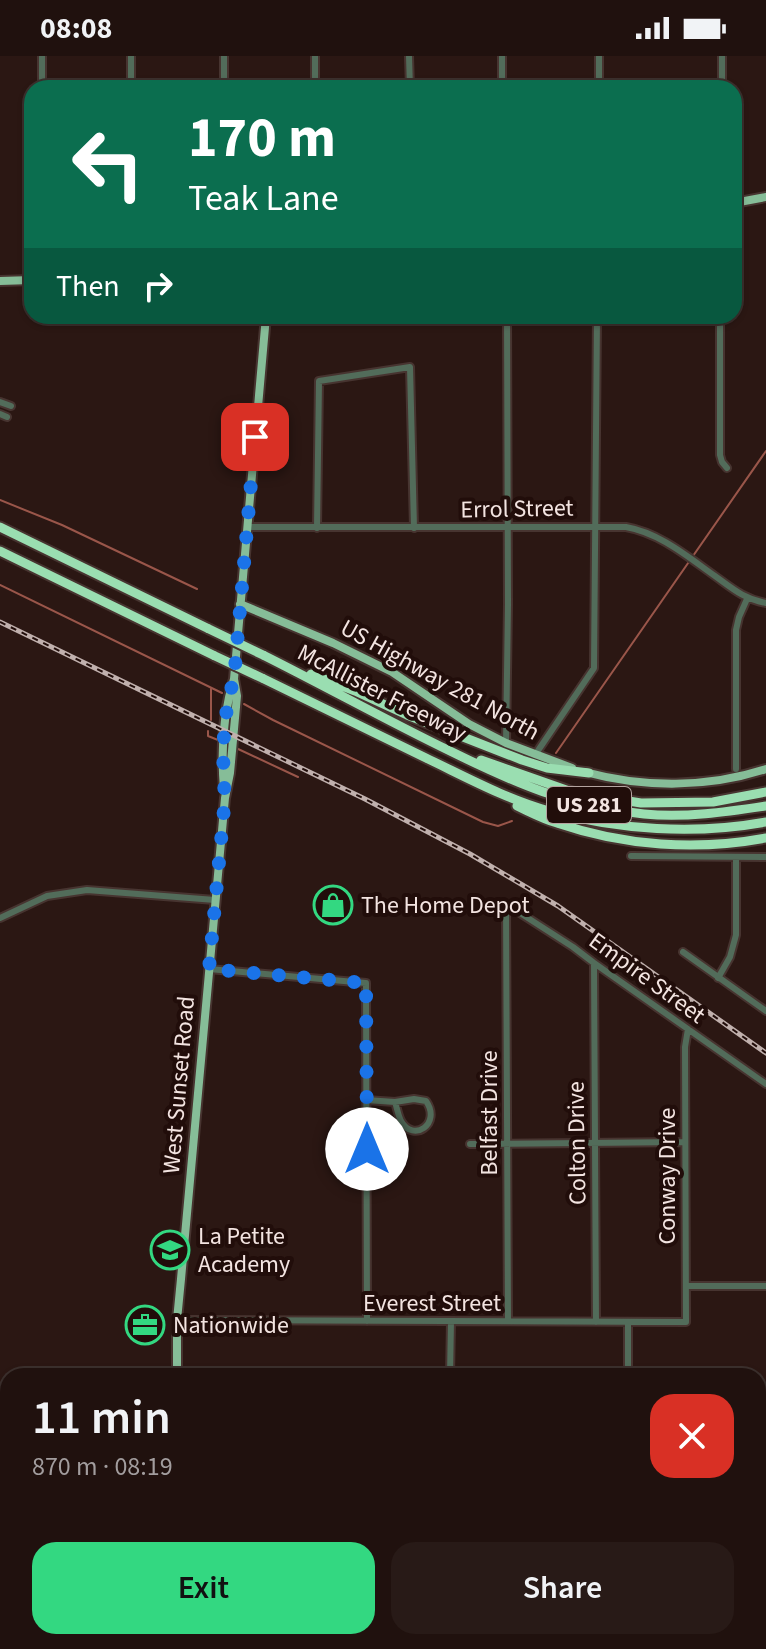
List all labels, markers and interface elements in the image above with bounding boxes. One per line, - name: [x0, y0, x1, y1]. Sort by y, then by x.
- text: 08:08: [40, 7, 112, 50]
- text: 170 m: [188, 99, 336, 178]
- icon: left: [56, 112, 160, 216]
- text: Teak Lane: [188, 173, 339, 224]
- icon: right: [136, 264, 180, 308]
- text: Then: [56, 265, 120, 308]
- pin: [221, 403, 289, 471]
- icon: arrive: [233, 415, 277, 459]
- street label: Errol Street: [460, 491, 574, 527]
- street label: US Highway 281 North: [334, 611, 546, 749]
- street label: McAllister Freeway: [291, 635, 473, 751]
- road number: US 281: [547, 787, 631, 823]
- shop icon: The Home Depot: [312, 884, 354, 926]
- place label: The Home Depot: [361, 888, 530, 923]
- street label: Empire Street: [581, 924, 713, 1032]
- street label: West Sunset Road: [154, 995, 204, 1175]
- street label: Belfast Drive: [472, 1050, 507, 1176]
- street label: Colton Drive: [558, 1081, 596, 1205]
- position arrow: [325, 1107, 409, 1191]
- street label: Conway Drive: [650, 1108, 685, 1244]
- place label: La Petite Academy: [198, 1219, 290, 1282]
- school or university icon: La Petite Academy: [149, 1229, 191, 1271]
- street label: Everest Street: [363, 1286, 501, 1321]
- office icon: Nationwide: [124, 1304, 166, 1346]
- place label: Nationwide: [173, 1308, 289, 1343]
- text: 11 min: [32, 1384, 171, 1452]
- button: close: [650, 1394, 734, 1478]
- text: 870 m · 08:19: [32, 1448, 173, 1485]
- button: Exit: [32, 1542, 375, 1634]
- button: Share: [391, 1542, 734, 1634]

